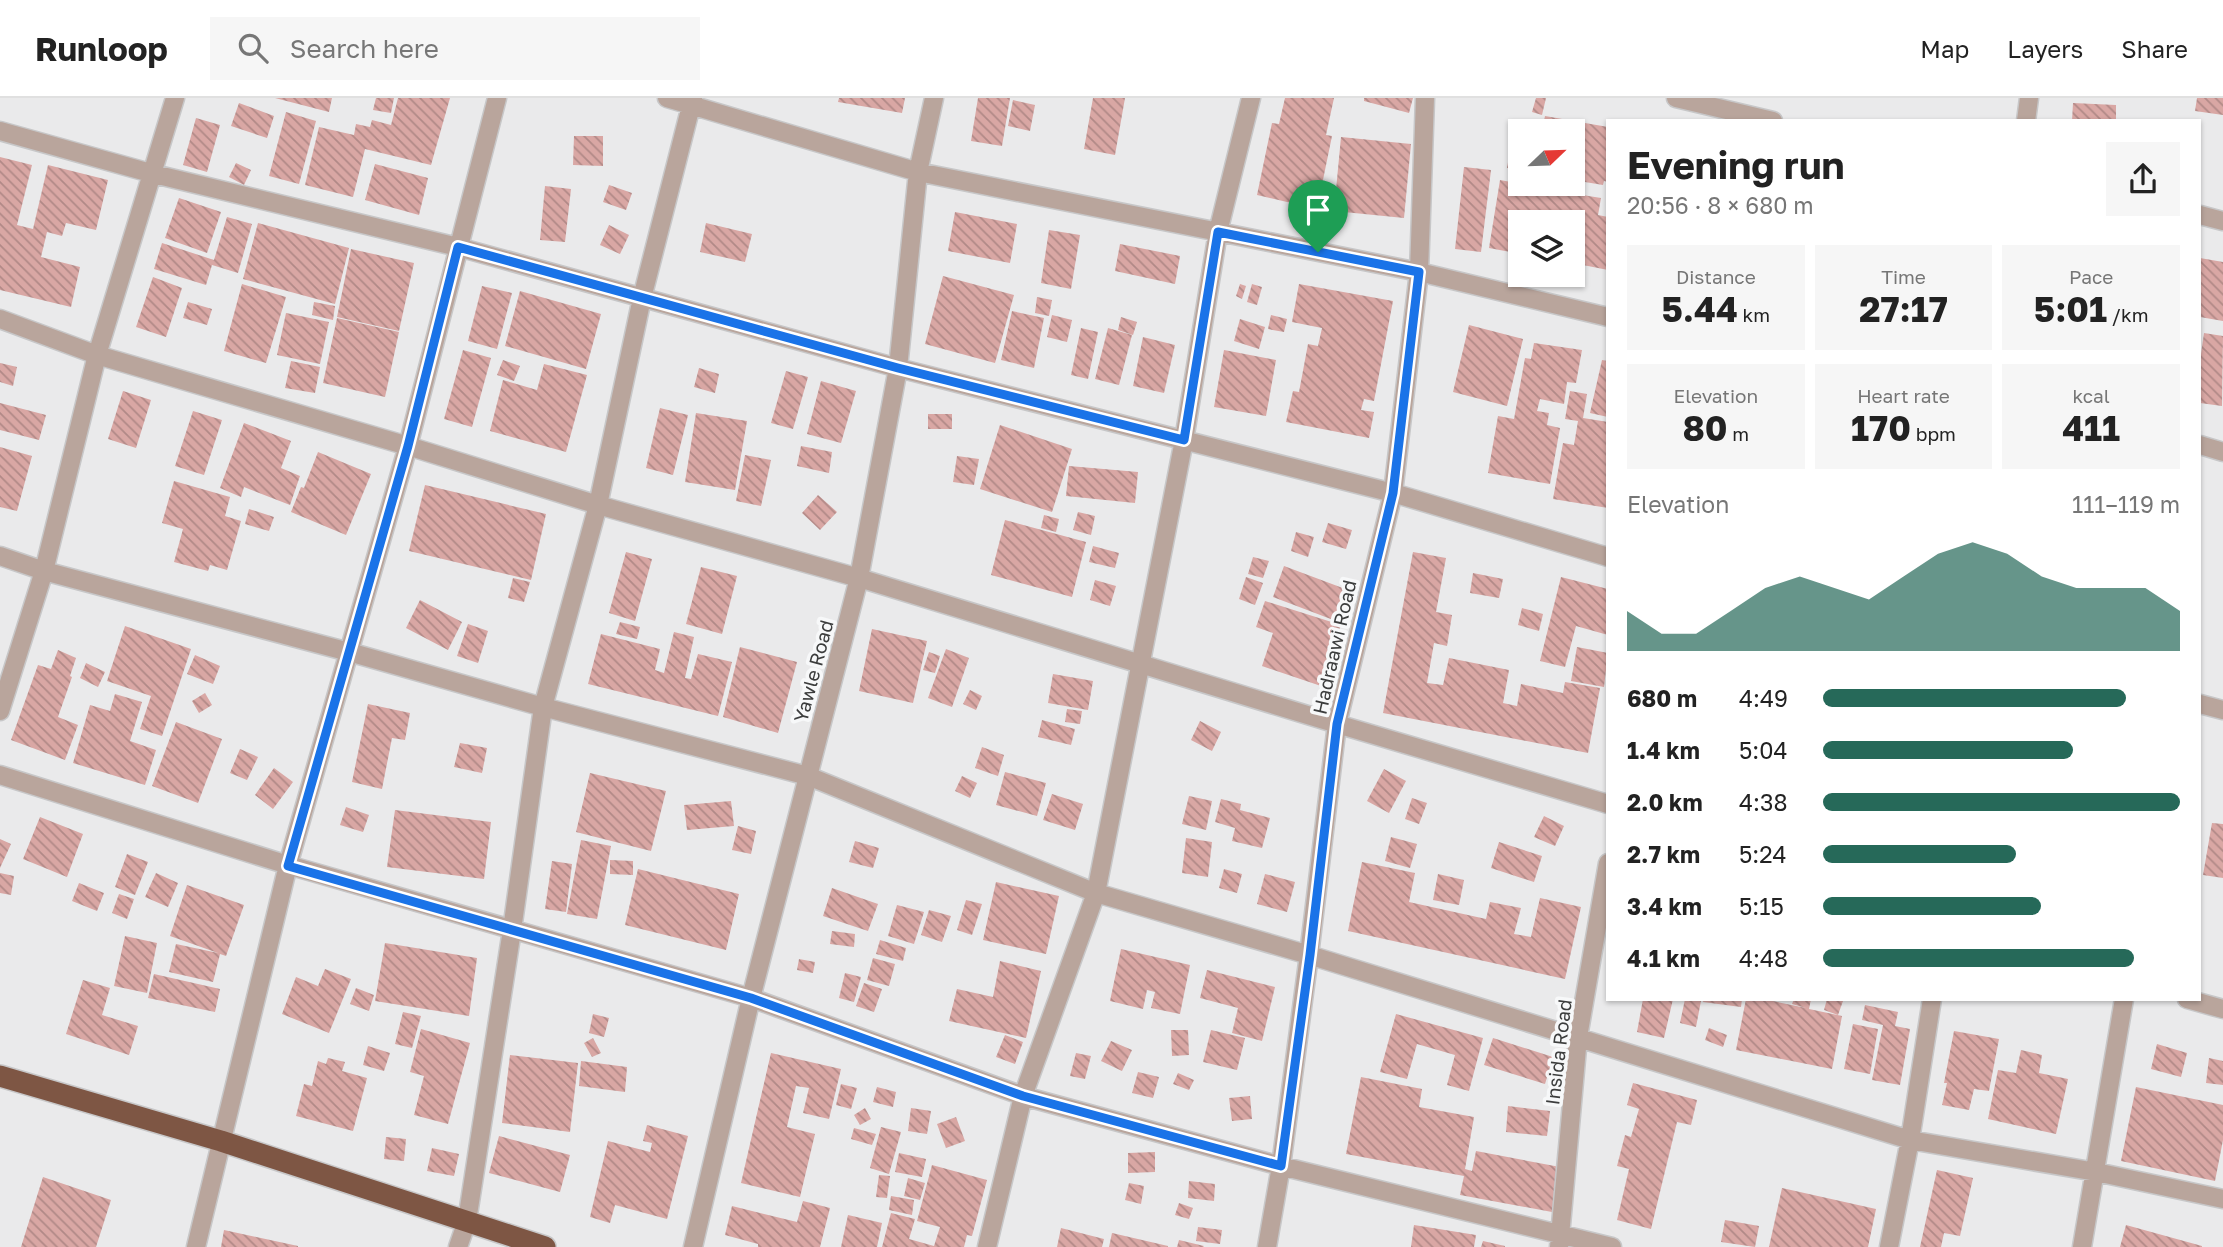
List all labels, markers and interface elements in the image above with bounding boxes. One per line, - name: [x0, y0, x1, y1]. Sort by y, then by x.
- search box: [210, 17, 700, 80]
- text: Runloop: [35, 29, 168, 68]
- icon: search: [234, 29, 272, 67]
- text: Search here: [290, 33, 439, 64]
- text: Map: [1920, 34, 1969, 63]
- text: Layers: [2007, 34, 2083, 63]
- text: Share: [2121, 34, 2188, 63]
- north arrow: [1508, 119, 1586, 196]
- map controls: [1508, 119, 1585, 287]
- text: Evening run: [1627, 142, 1845, 187]
- button: share: [2106, 142, 2180, 216]
- pin: [1288, 180, 1348, 252]
- icon: arrive: [1299, 191, 1337, 229]
- text: 20:56 · 8 × 680 m: [1627, 191, 1814, 219]
- button: layers: [1508, 210, 1585, 287]
- text: Distance: [1676, 265, 1756, 288]
- text: Time: [1881, 265, 1926, 288]
- text: Pace: [2069, 265, 2113, 288]
- text: 5.44: [1662, 288, 1738, 330]
- text: 27:17: [1859, 288, 1948, 330]
- text: 5:01: [2034, 288, 2107, 330]
- text: km: [1738, 303, 1770, 326]
- text: /km: [2107, 303, 2149, 326]
- text: Elevation: [1674, 384, 1758, 407]
- text: Heart rate: [1857, 384, 1950, 407]
- text: kcal: [2072, 384, 2110, 407]
- text: 80: [1682, 407, 1728, 449]
- text: 170: [1851, 407, 1911, 449]
- text: 411: [2062, 407, 2120, 449]
- text: m: [1728, 422, 1749, 445]
- text: bpm: [1911, 422, 1956, 445]
- text: Elevation: [1627, 490, 1729, 518]
- text: 111–119 m: [2072, 490, 2180, 518]
- street label: Hadraawi Road: [1307, 578, 1361, 716]
- street label: Yawle Road: [788, 617, 838, 725]
- text: 680 m: [1627, 684, 1697, 712]
- text: 4:49: [1739, 684, 1788, 712]
- text: 1.4 km: [1627, 736, 1700, 764]
- text: 5:04: [1739, 736, 1788, 764]
- text: 2.0 km: [1627, 788, 1703, 816]
- text: 4:38: [1739, 788, 1787, 816]
- text: 2.7 km: [1627, 840, 1700, 868]
- text: 5:24: [1739, 840, 1787, 868]
- text: 3.4 km: [1627, 892, 1702, 920]
- text: 5:15: [1739, 892, 1784, 920]
- text: 4.1 km: [1627, 944, 1700, 972]
- text: 4:48: [1739, 944, 1788, 972]
- street label: Insida Road: [1540, 998, 1576, 1106]

